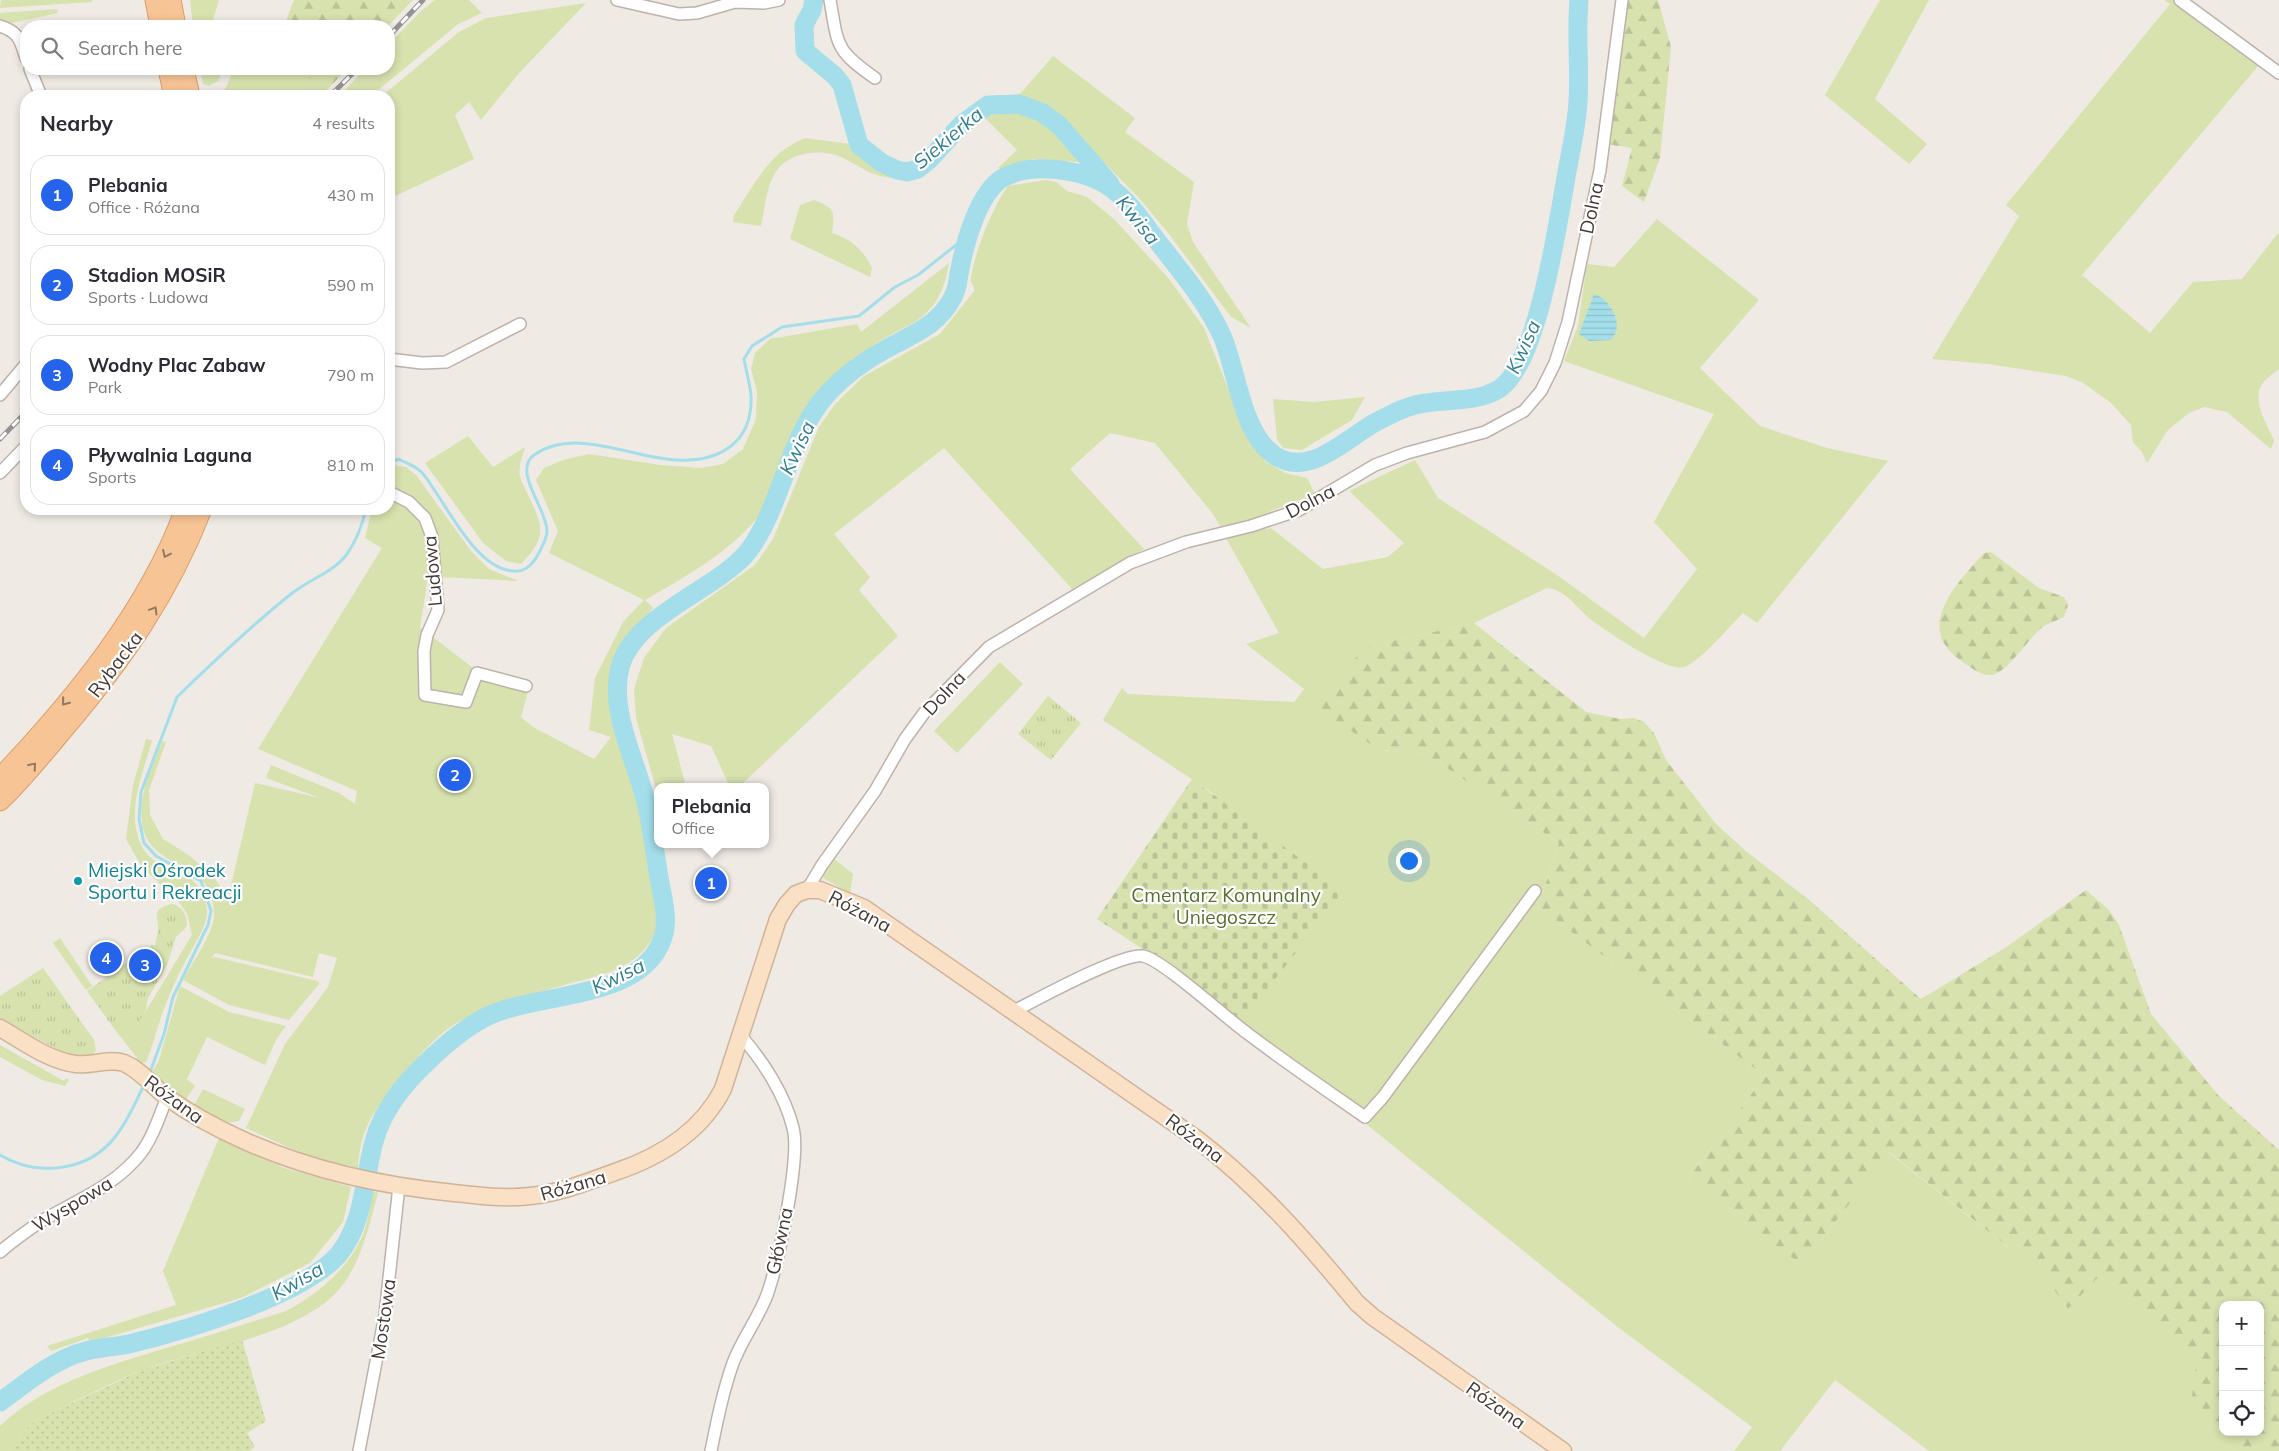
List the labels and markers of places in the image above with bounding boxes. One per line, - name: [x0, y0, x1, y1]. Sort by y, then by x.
- pin: 2: [439, 756, 471, 794]
- place label: Miejski Ośrodek Sportu i Rekreacji: [88, 858, 242, 904]
- pin: 1: [695, 864, 727, 902]
- marker: Miejski Ośrodek Sportu i Rekreacji: [72, 875, 84, 887]
- pin: 4: [90, 939, 122, 977]
- pin: 3: [129, 946, 161, 984]

